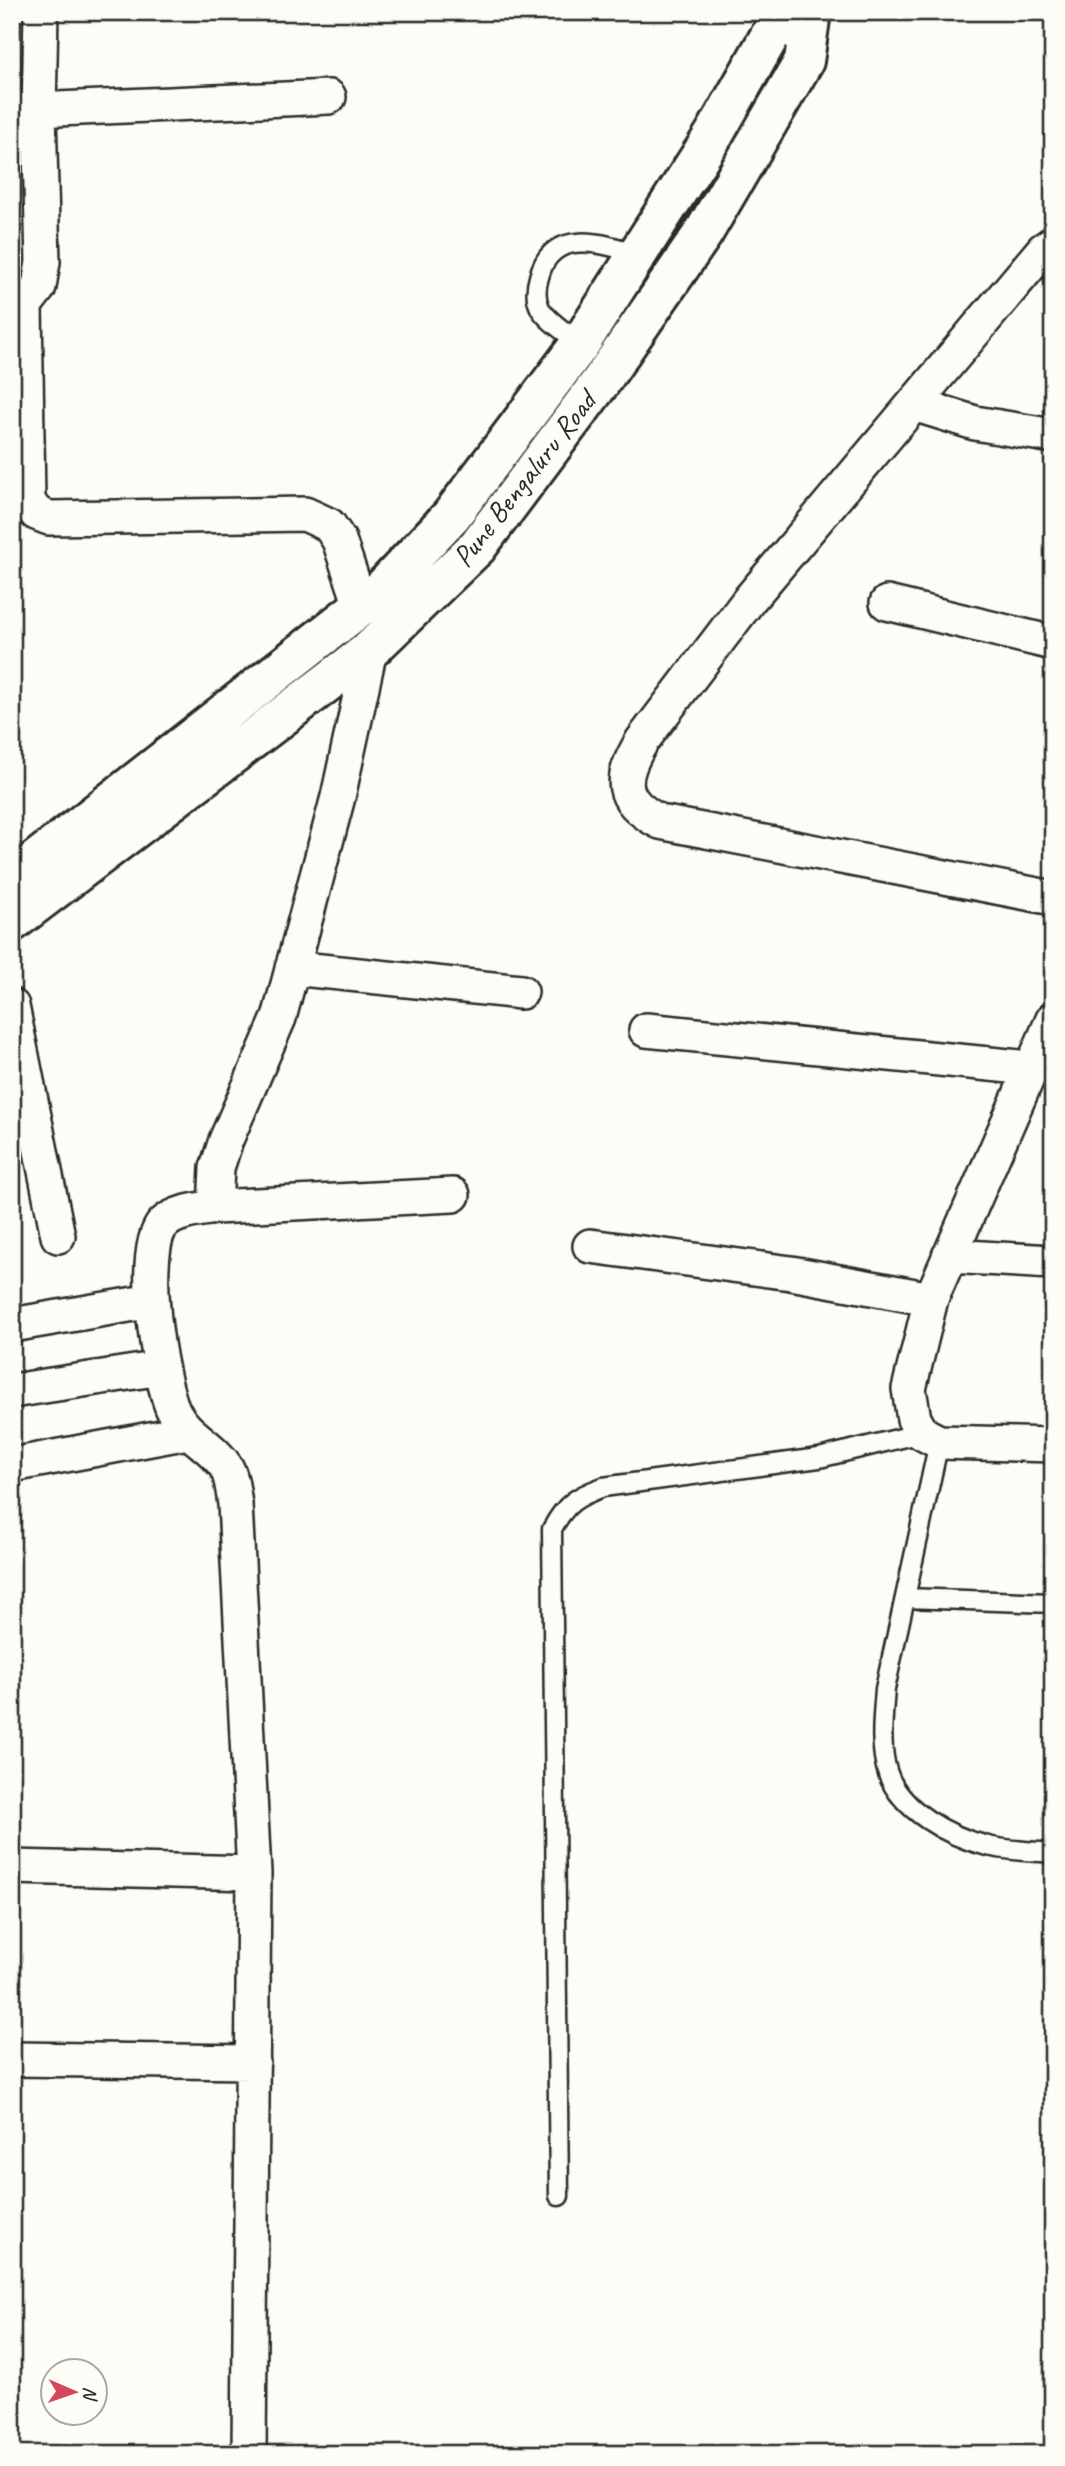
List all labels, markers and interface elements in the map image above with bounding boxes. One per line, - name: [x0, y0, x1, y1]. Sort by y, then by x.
- street label: Pune Bengaluru Road: [444, 380, 607, 574]
- north arrow: [38, 2358, 108, 2428]
- text: N: [78, 2386, 102, 2402]

